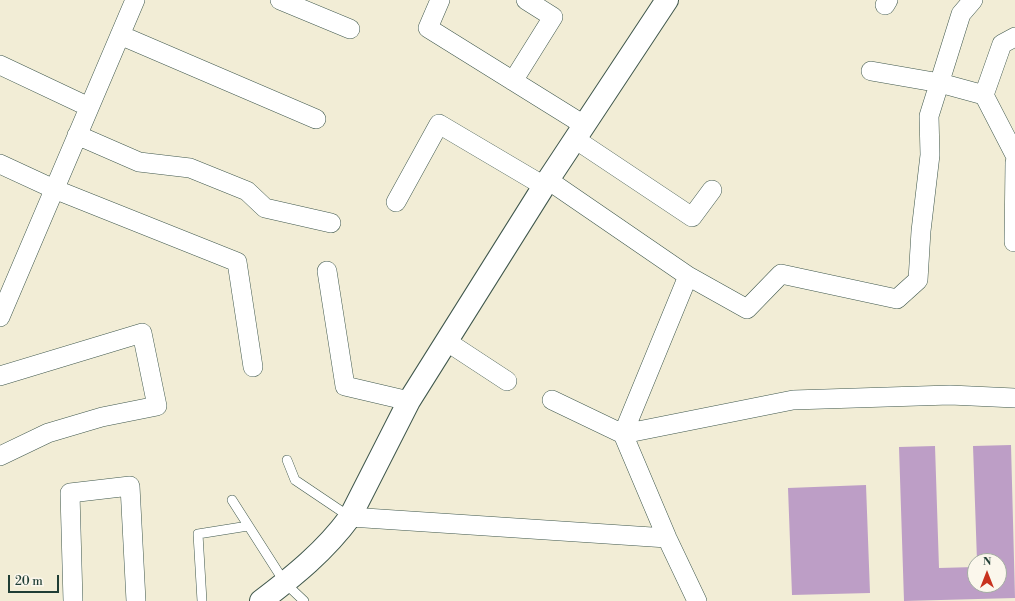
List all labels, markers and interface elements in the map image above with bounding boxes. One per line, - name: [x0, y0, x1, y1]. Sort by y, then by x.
- north arrow: [967, 553, 1007, 593]
- text: N: [983, 555, 991, 569]
- scale bar: [10, 567, 61, 593]
- text: 20 m: [15, 574, 43, 589]

